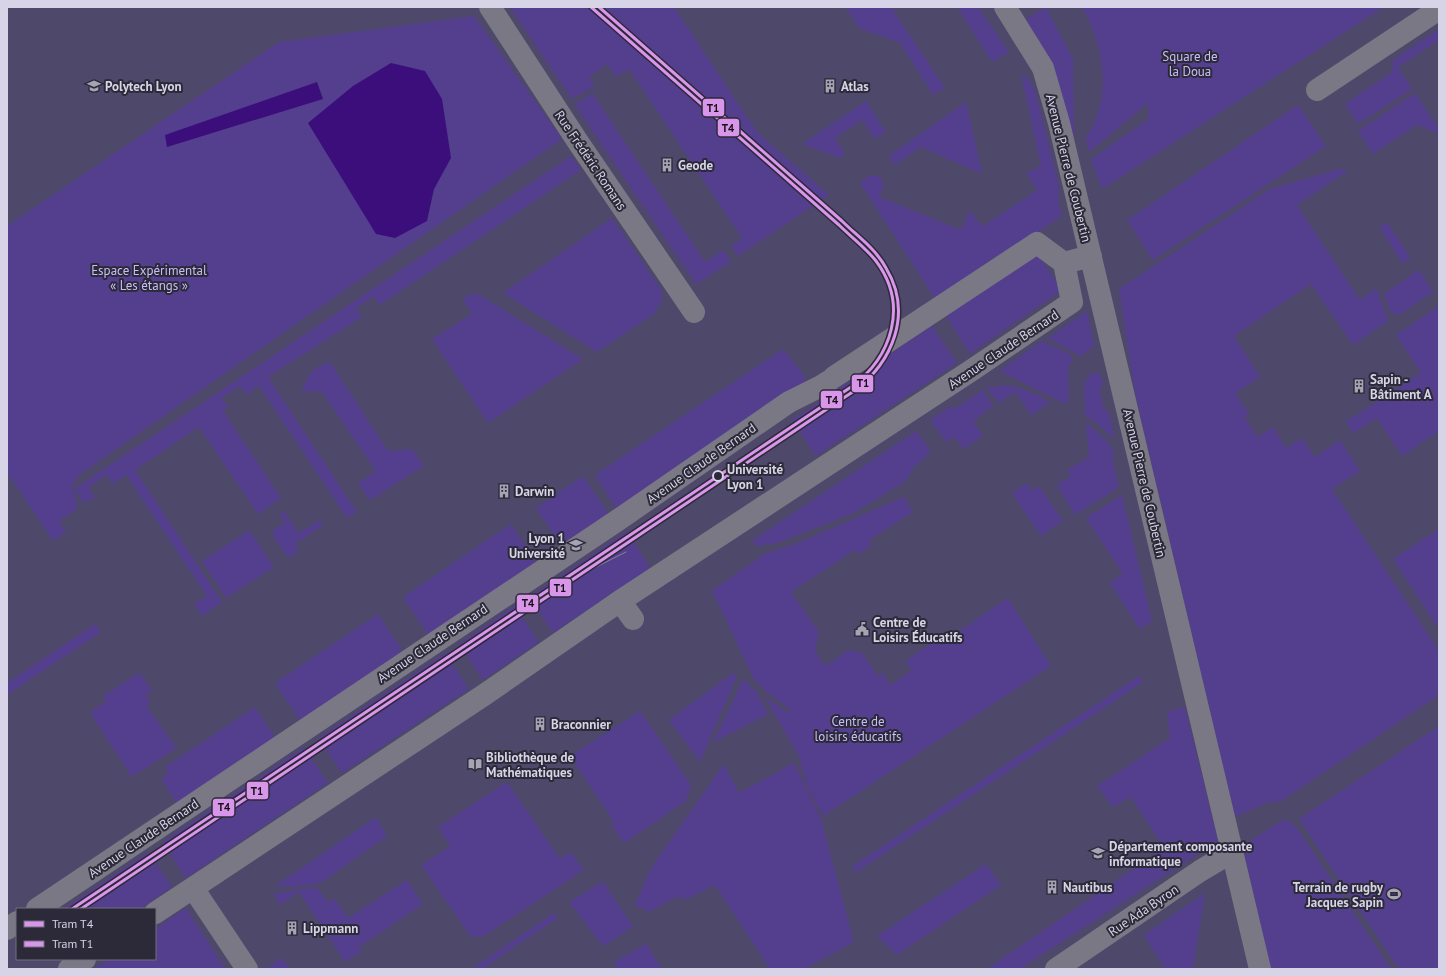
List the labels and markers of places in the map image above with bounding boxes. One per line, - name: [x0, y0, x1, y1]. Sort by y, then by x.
- school or university icon: Polytech Lyon: [86, 78, 102, 94]
- place label: Polytech Lyon: [105, 78, 182, 95]
- building icon: Atlas: [822, 78, 838, 94]
- place label: Atlas: [841, 78, 869, 95]
- building icon: Geode: [659, 157, 675, 173]
- place label: Geode: [678, 157, 713, 174]
- place label: Sapin - Bâtiment A: [1370, 371, 1432, 403]
- building icon: Sapin - Bâtiment A: [1351, 378, 1367, 394]
- place label: Université Lyon 1: [727, 461, 783, 493]
- marker: Université Lyon 1: [712, 470, 724, 482]
- building icon: Darwin: [496, 483, 512, 499]
- place label: Darwin: [515, 483, 554, 500]
- place label: Lyon 1 Université: [509, 530, 565, 562]
- school or university icon: Lyon 1 Université: [568, 537, 584, 553]
- place label: Centre de Loisirs Éducatifs: [873, 614, 963, 646]
- public building icon: Centre de Loisirs Éducatifs: [854, 621, 870, 637]
- building icon: Braconnier: [532, 716, 548, 732]
- place label: Braconnier: [551, 716, 611, 733]
- place label: Bibliothèque de Mathématiques: [486, 749, 574, 781]
- library icon: Bibliothèque de Mathématiques: [467, 756, 483, 772]
- place label: Département composante informatique: [1109, 838, 1253, 870]
- school or university icon: Département composante informatique: [1090, 845, 1106, 861]
- building icon: Nautibus: [1044, 879, 1060, 895]
- place label: Nautibus: [1063, 879, 1113, 896]
- place label: Terrain de rugby Jacques Sapin: [1293, 879, 1384, 911]
- sports icon: Terrain de rugby Jacques Sapin: [1386, 886, 1402, 902]
- building icon: Lippmann: [284, 920, 300, 936]
- place label: Lippmann: [303, 920, 358, 937]

